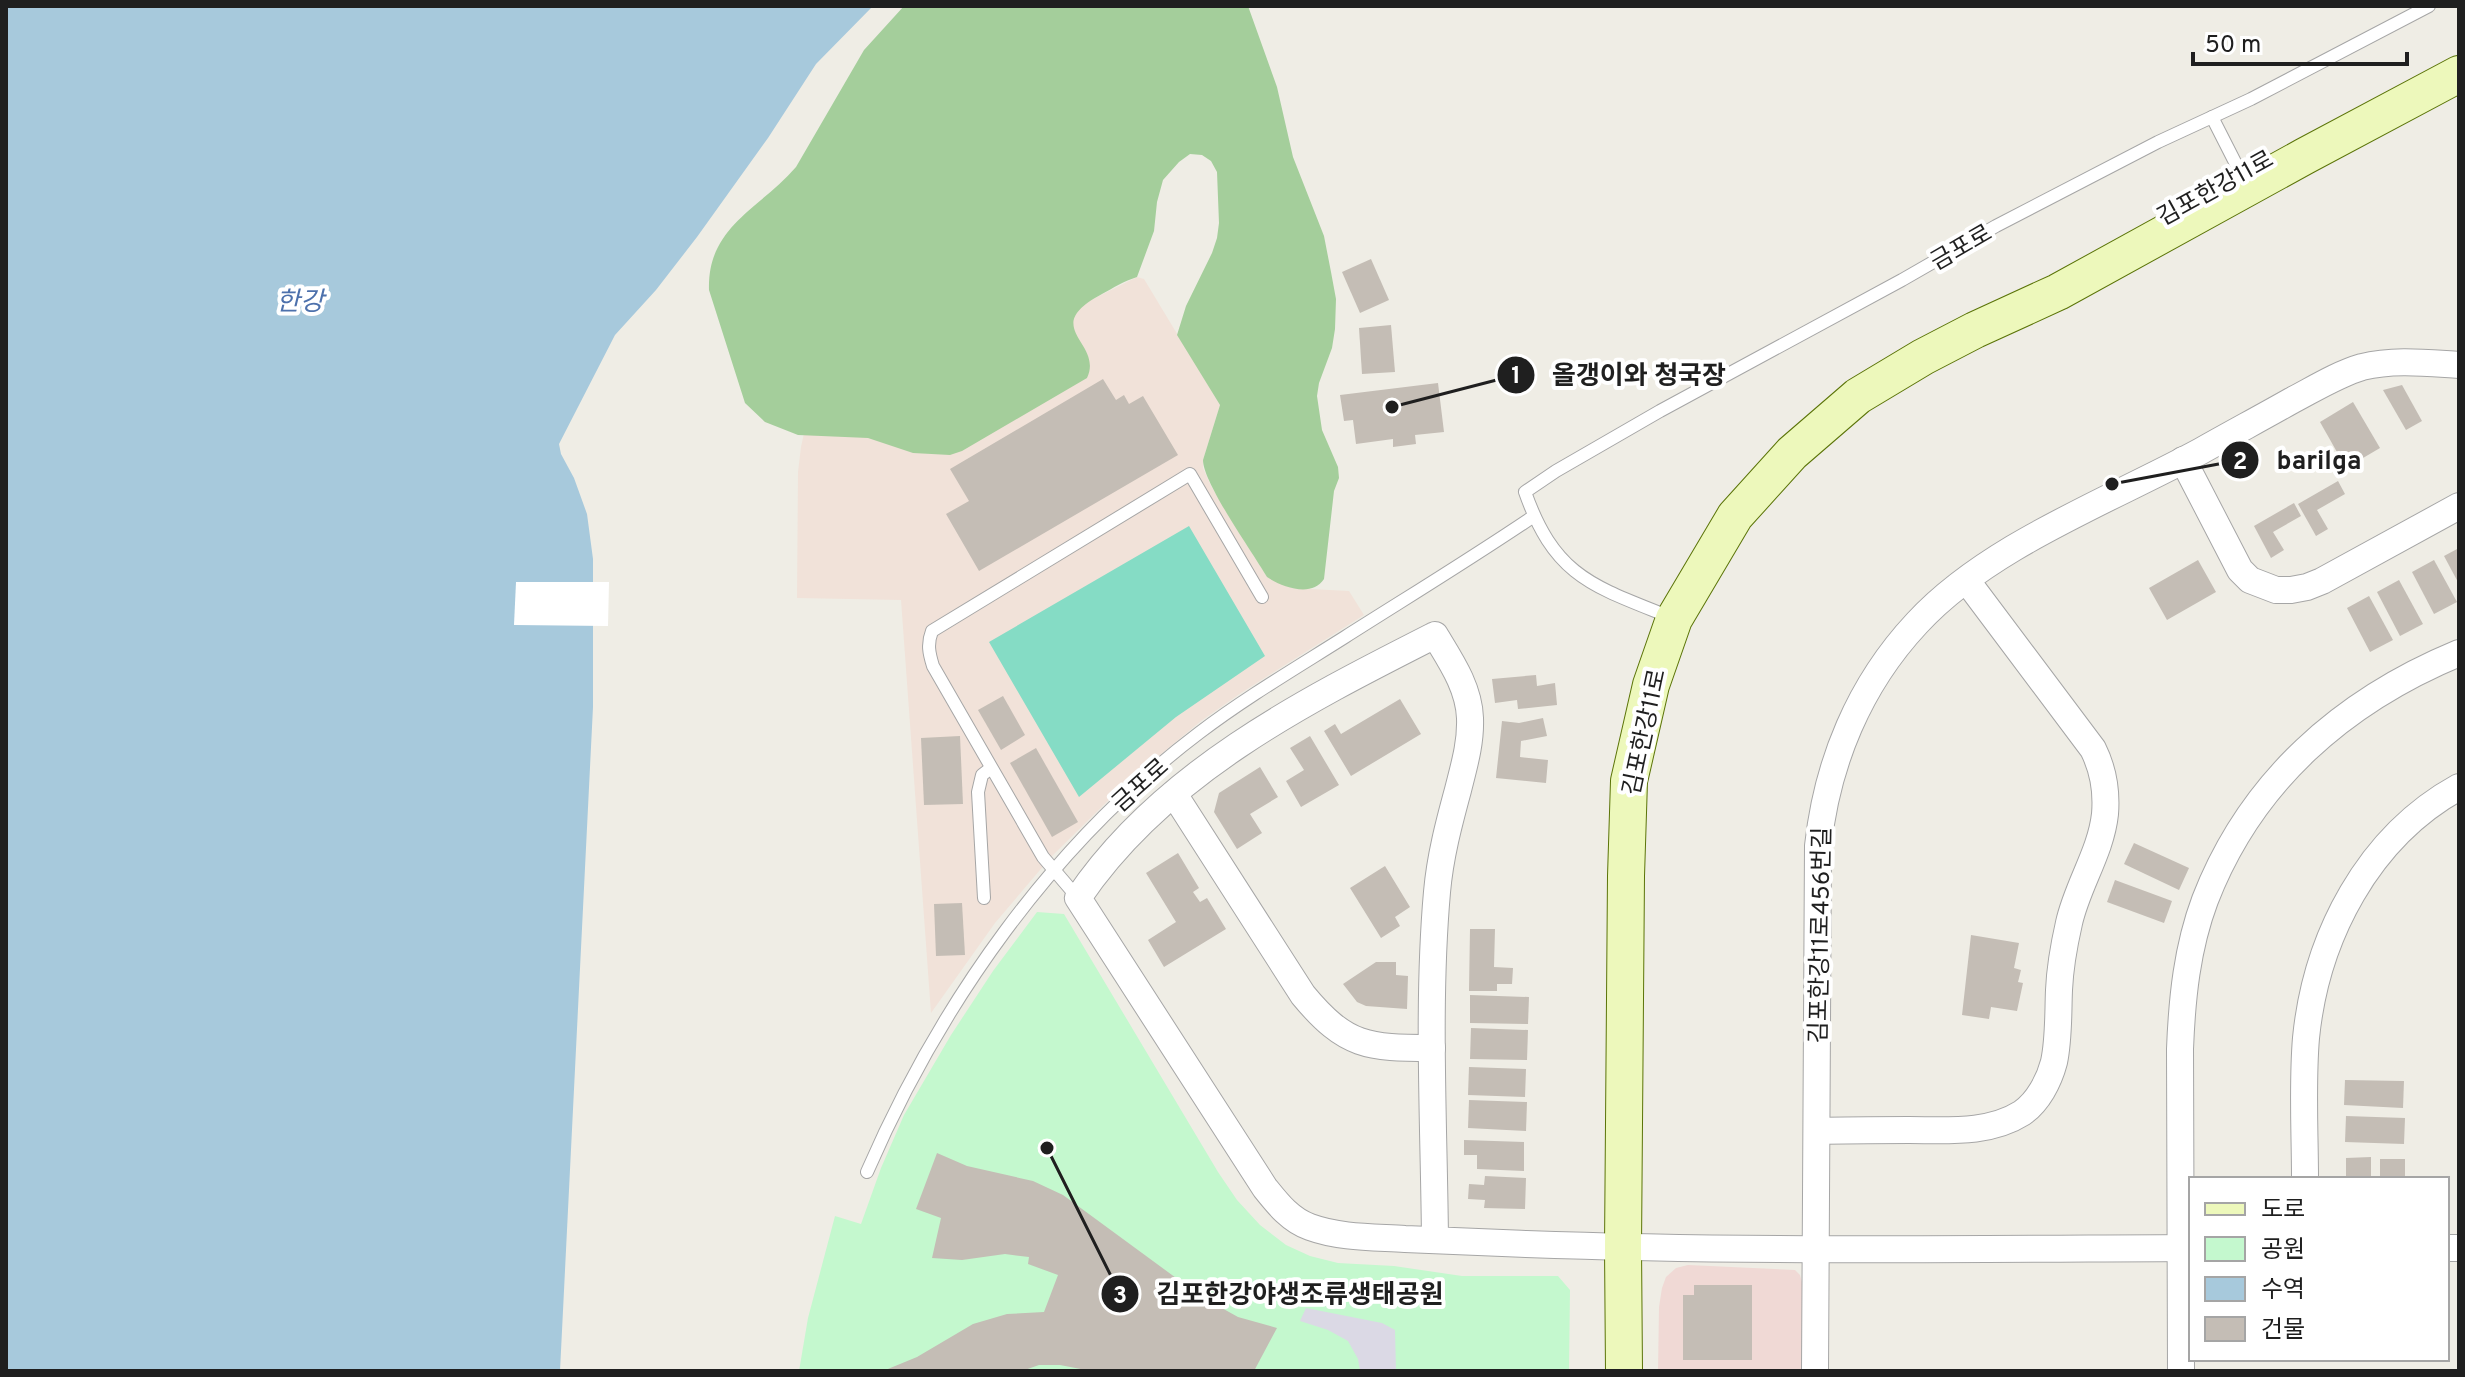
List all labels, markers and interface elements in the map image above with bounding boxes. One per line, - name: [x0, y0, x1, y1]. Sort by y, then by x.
- scale bar: [2193, 16, 2407, 66]
- text: 50 m: [2205, 31, 2261, 61]
- street label: 김포한강11로: [2153, 146, 2279, 234]
- street label: 금포로: [1926, 219, 1998, 278]
- water label: 한강: [276, 287, 327, 320]
- callout: 올갱이와 청국장: [1496, 350, 1742, 400]
- text: 올갱이와 청국장: [1552, 361, 1726, 394]
- text: 1: [1511, 362, 1521, 392]
- callout: barilga: [2220, 435, 2377, 485]
- text: barilga: [2277, 446, 2361, 479]
- text: 2: [2233, 448, 2247, 478]
- street label: 김포한강11로: [1618, 667, 1674, 798]
- street label: 금포로: [1107, 753, 1176, 820]
- street label: 김포한강11로456번길: [1805, 826, 1839, 1044]
- legend: [2189, 1177, 2449, 1361]
- text: 도로: [2261, 1196, 2305, 1226]
- text: 공원: [2261, 1236, 2305, 1266]
- callout: 김포한강야생조류생태공원: [1100, 1269, 1460, 1319]
- text: 수역: [2261, 1276, 2305, 1306]
- text: 김포한강야생조류생태공원: [1156, 1280, 1444, 1313]
- text: 3: [1113, 1282, 1127, 1312]
- text: 건물: [2261, 1316, 2305, 1346]

